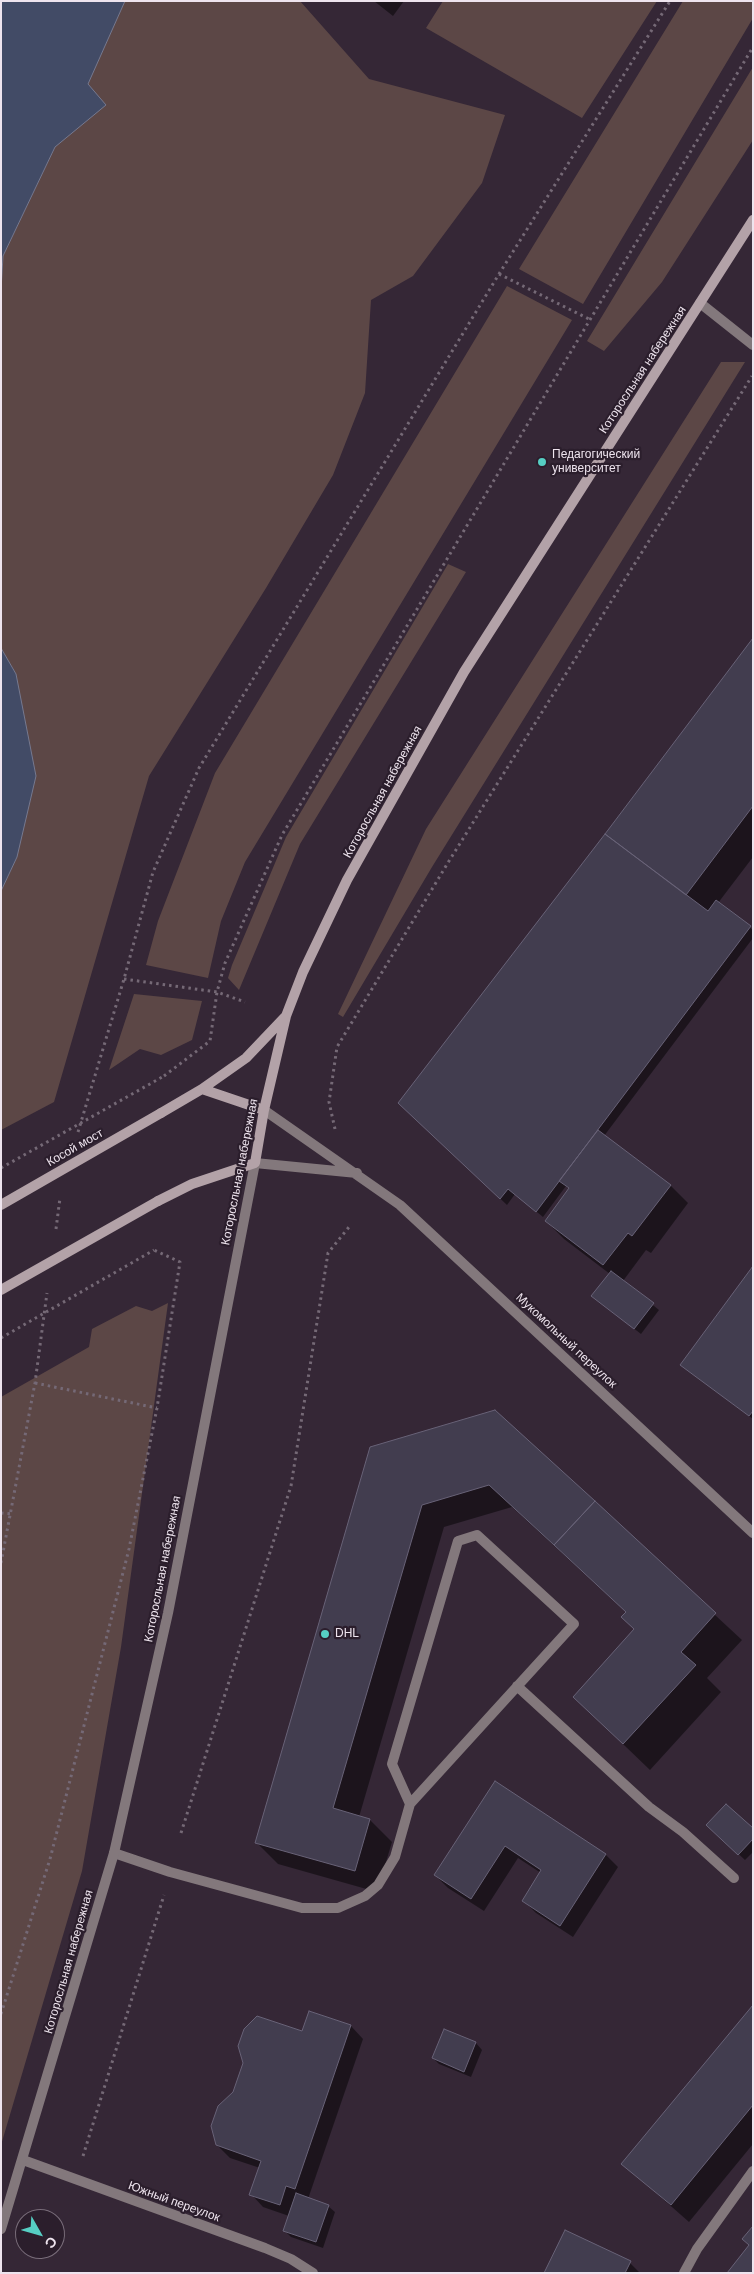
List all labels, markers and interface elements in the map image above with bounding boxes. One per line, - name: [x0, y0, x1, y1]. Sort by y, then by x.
- street label: Которосльная набережная: [596, 304, 690, 436]
- place label: Педагогический университет: [552, 448, 640, 476]
- marker: Педагогический университет: [536, 456, 548, 468]
- street label: Которосльная набережная: [341, 723, 425, 861]
- street label: Которосльная набережная: [219, 1098, 261, 1246]
- street label: Косой мост: [44, 1126, 106, 1170]
- street label: Мукомольный переулок: [513, 1291, 619, 1391]
- street label: Которосльная набережная: [142, 1495, 184, 1643]
- place label: DHL: [335, 1627, 359, 1641]
- marker: DHL: [319, 1628, 331, 1640]
- street label: Которосльная набережная: [42, 1888, 96, 2036]
- street label: Южный переулок: [126, 2179, 222, 2225]
- north arrow: [15, 2209, 65, 2259]
- text: С: [42, 2234, 60, 2252]

